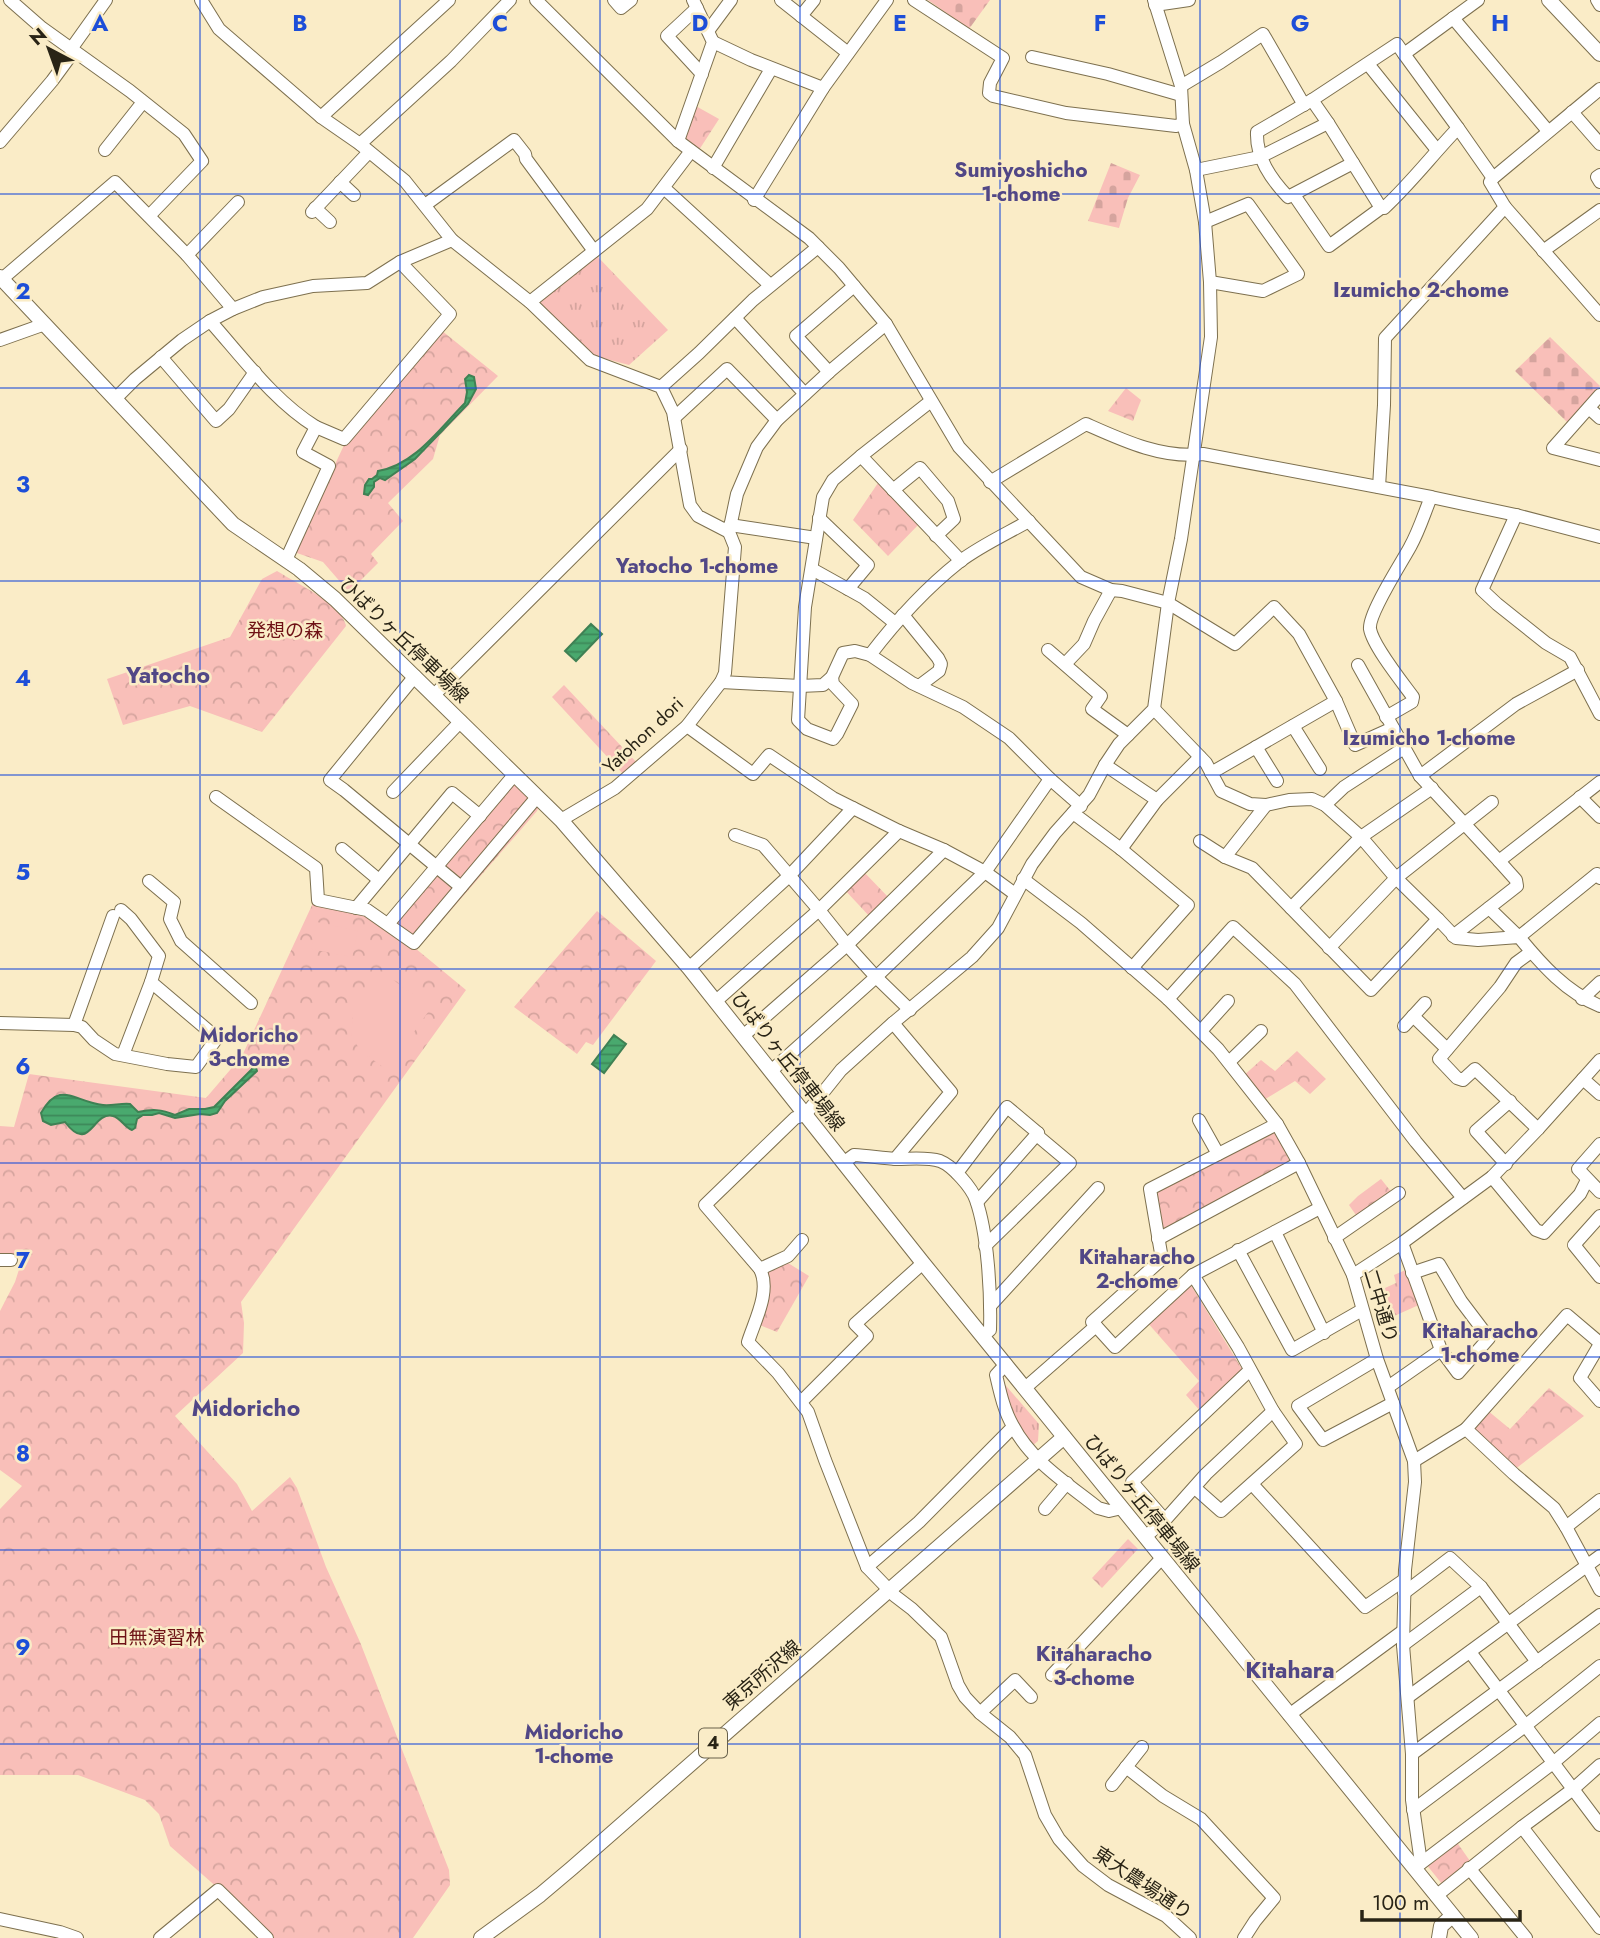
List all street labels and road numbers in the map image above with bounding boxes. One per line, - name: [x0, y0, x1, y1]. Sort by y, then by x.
- street label: ひばりヶ丘停車場線: [333, 571, 475, 709]
- street label: Yatohon dori: [597, 691, 689, 779]
- street label: ひばりヶ丘停車場線: [725, 985, 851, 1137]
- street label: 二中通り: [1357, 1266, 1405, 1346]
- street label: ひばりヶ丘停車場線: [1078, 1428, 1206, 1578]
- street label: 東京所沢線: [717, 1634, 807, 1716]
- road number: 4: [699, 1728, 727, 1758]
- street label: 東大農場通り: [1088, 1840, 1198, 1926]

